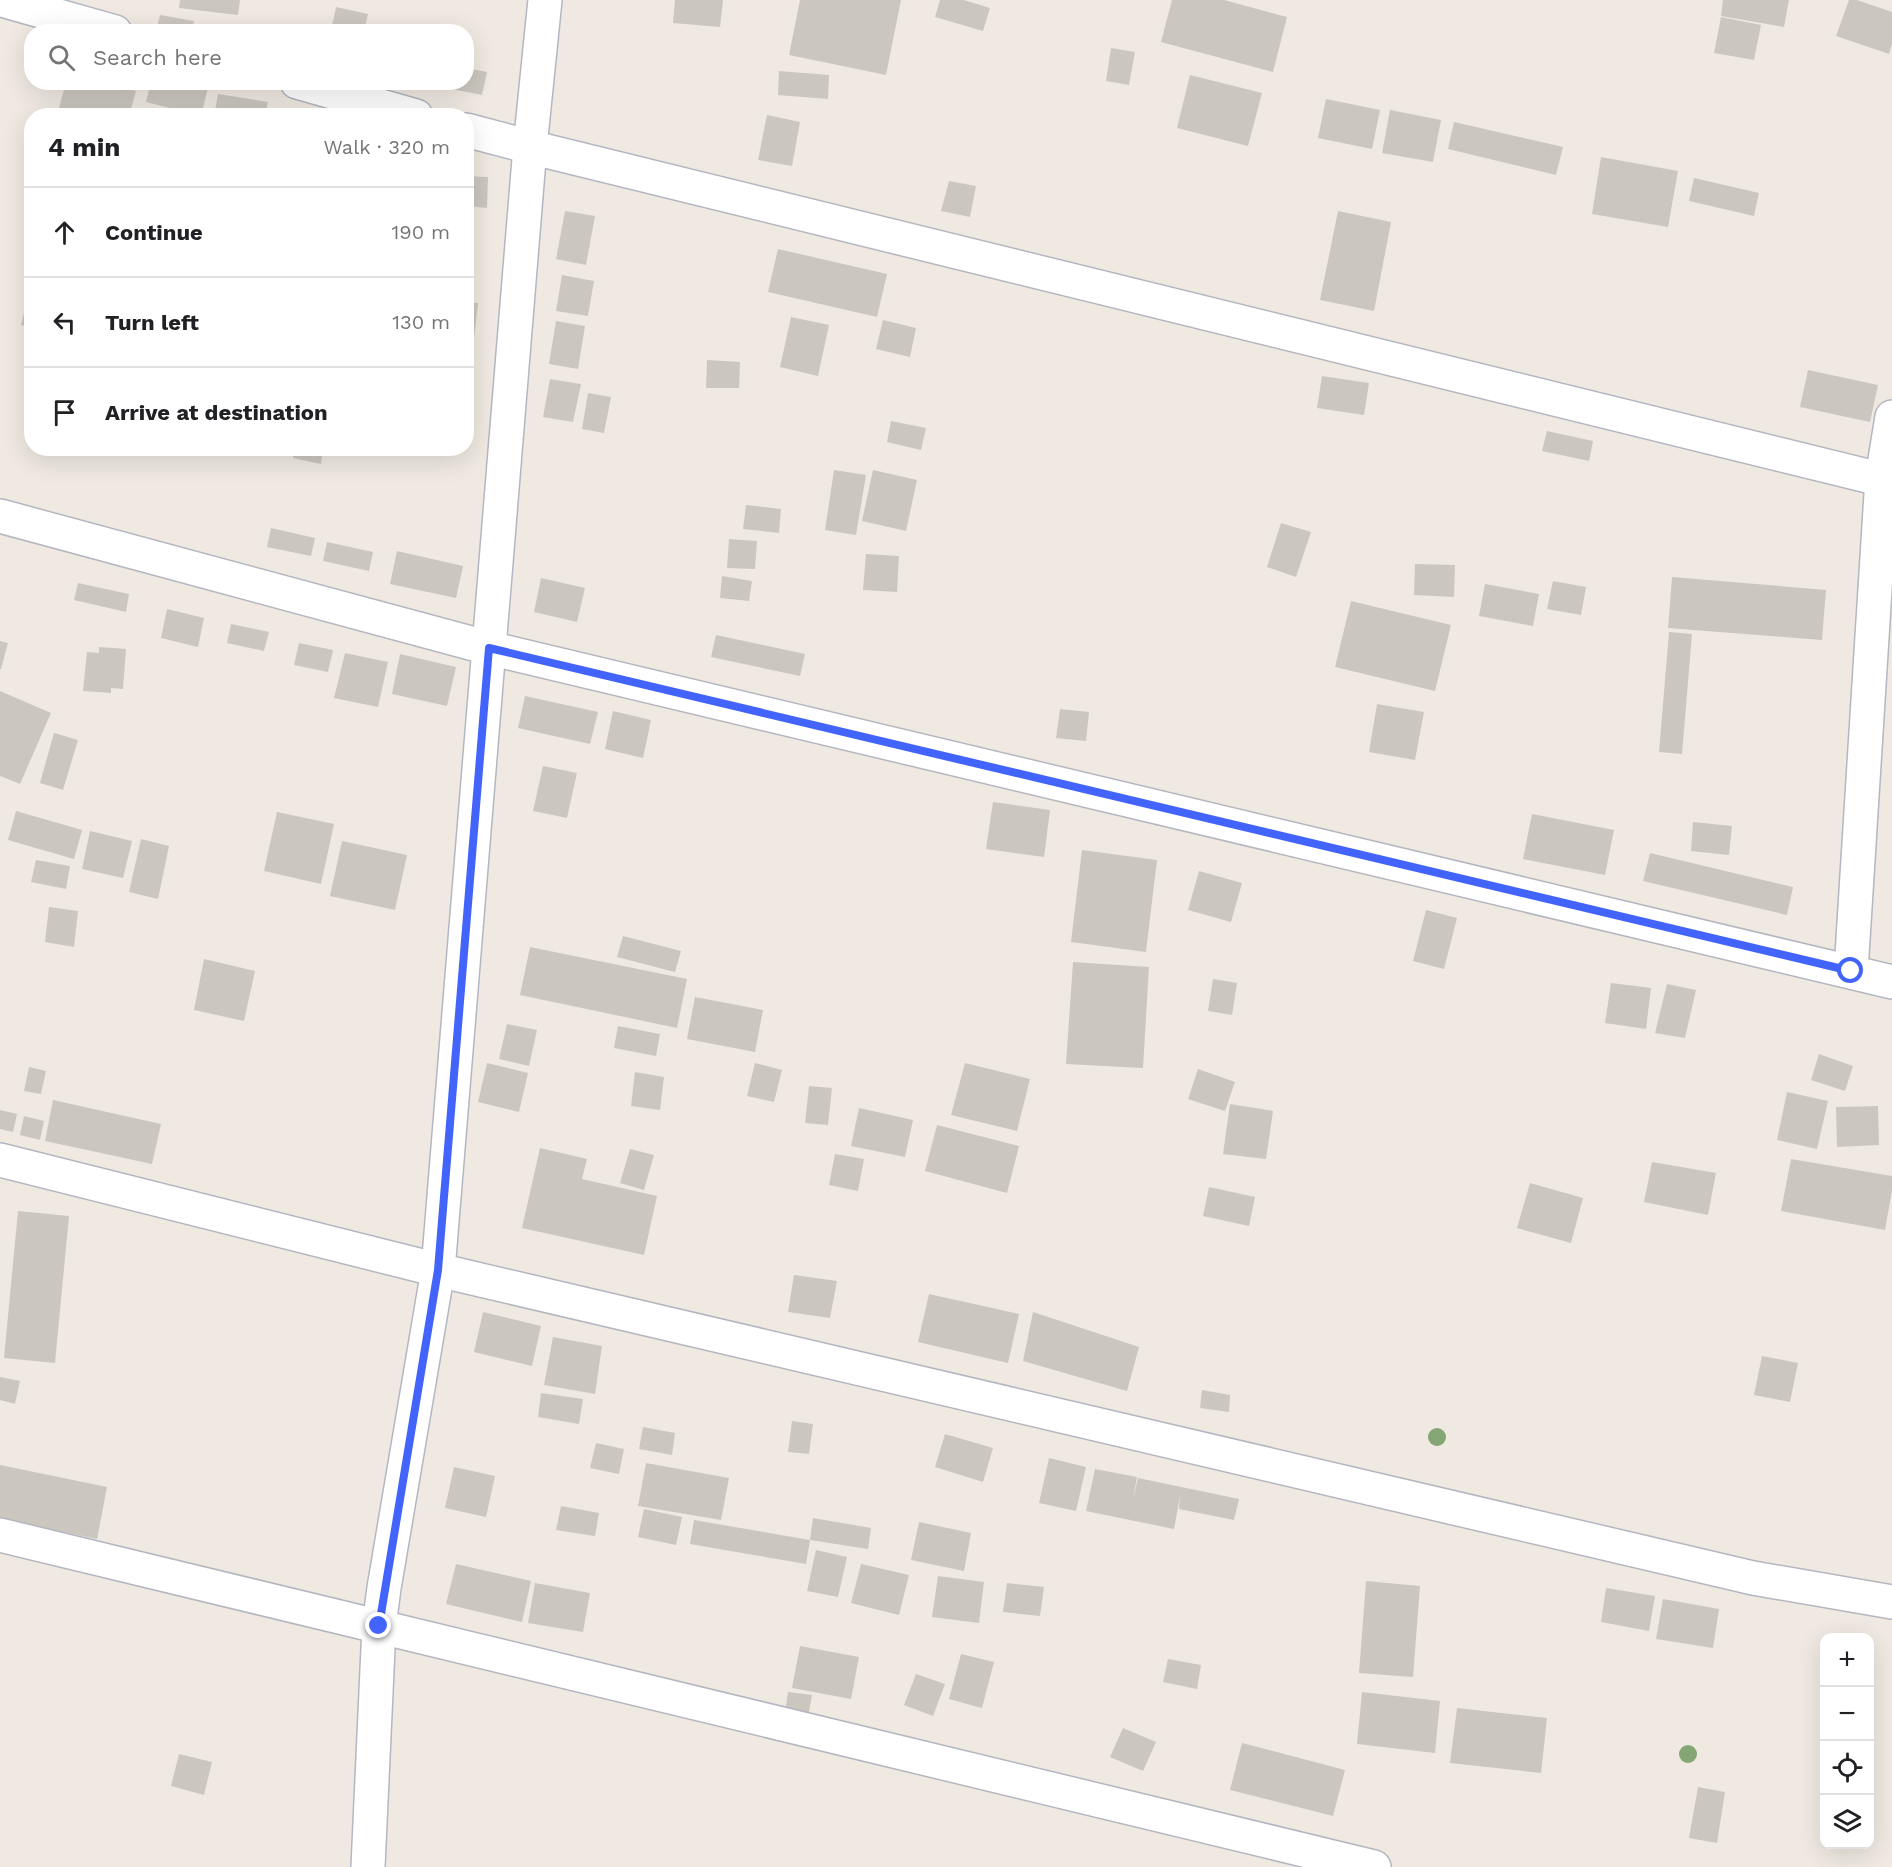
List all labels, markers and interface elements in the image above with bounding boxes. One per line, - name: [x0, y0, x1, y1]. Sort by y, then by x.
- search box: [24, 24, 474, 90]
- icon: search: [45, 41, 78, 74]
- text: Search here: [93, 45, 222, 70]
- text: 4 min: [48, 132, 120, 162]
- text: Walk · 320 m: [323, 135, 450, 159]
- icon: ahead: [48, 216, 81, 249]
- text: Continue: [105, 220, 203, 245]
- text: 190 m: [392, 220, 450, 244]
- icon: left: [48, 306, 81, 339]
- text: Turn left: [105, 310, 199, 335]
- text: 130 m: [392, 310, 450, 334]
- icon: arrive: [48, 396, 81, 429]
- text: Arrive at destination: [105, 400, 328, 425]
- route start: [1837, 957, 1863, 983]
- route end: [365, 1612, 391, 1638]
- map controls: [1820, 1633, 1874, 1849]
- button: +: [1820, 1633, 1874, 1687]
- button: −: [1820, 1687, 1874, 1741]
- button: locate: [1820, 1741, 1874, 1795]
- button: layers: [1820, 1795, 1874, 1849]

